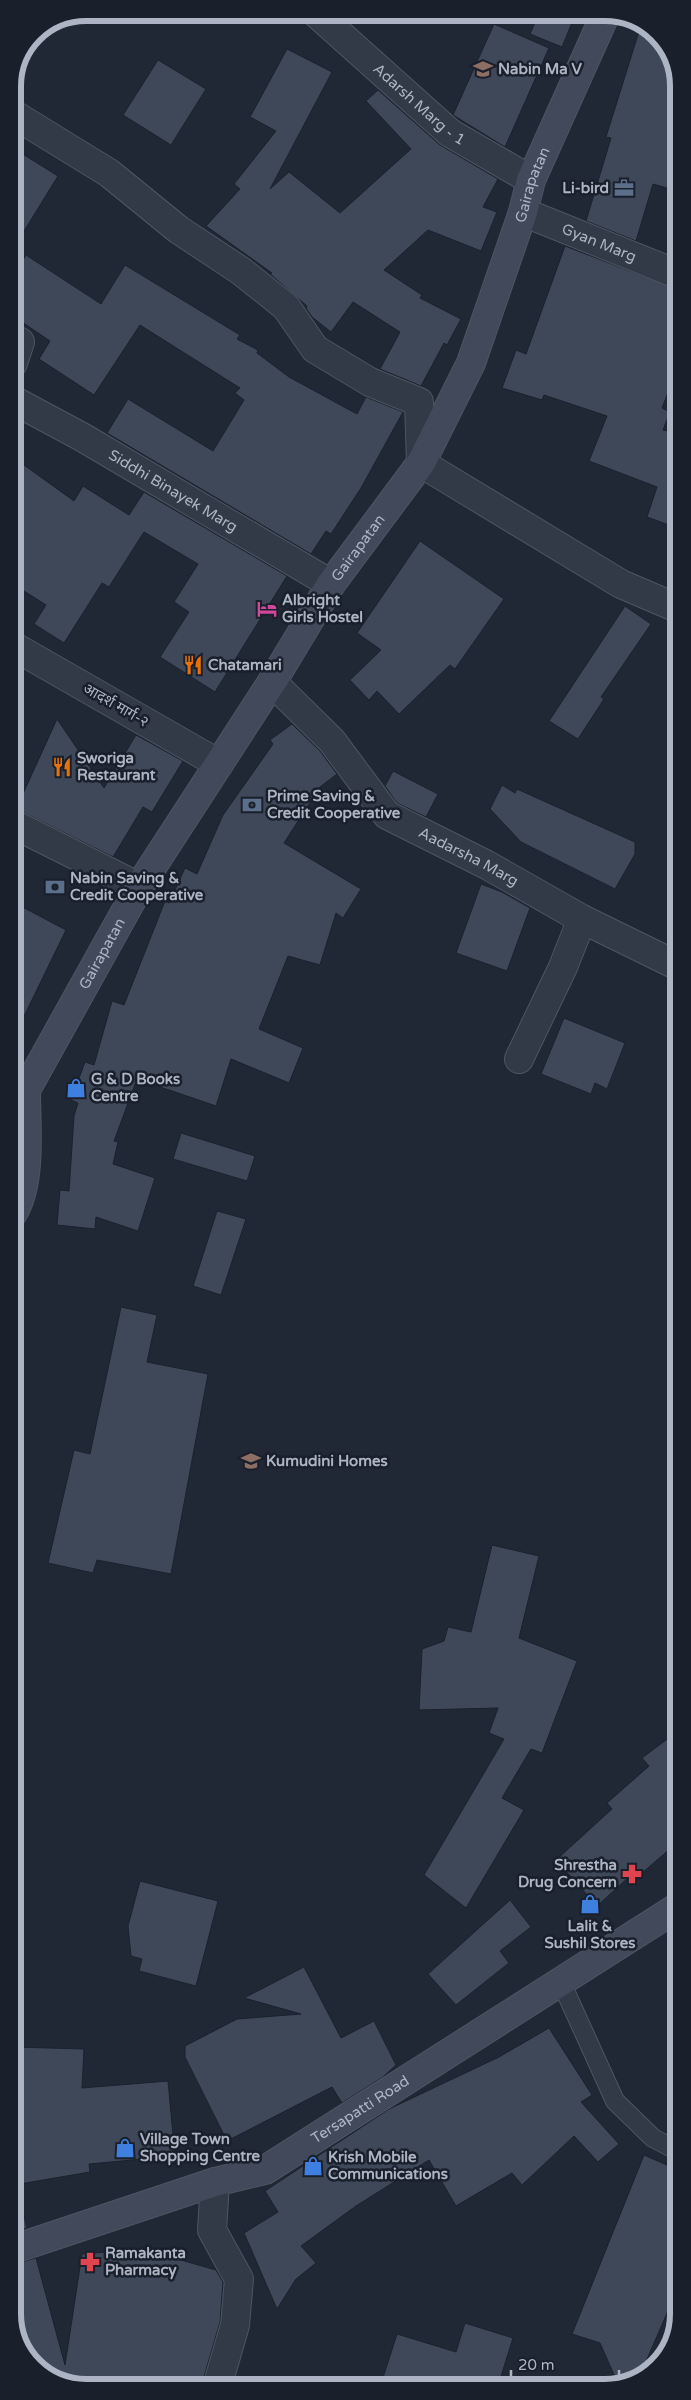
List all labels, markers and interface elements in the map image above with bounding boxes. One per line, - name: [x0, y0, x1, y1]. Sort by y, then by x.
- school or university icon: Nabin Ma V: [472, 58, 494, 80]
- street label: Adarsh Marg - 1: [370, 60, 469, 149]
- place label: Nabin Ma V: [498, 60, 583, 78]
- street label: Gairapatan: [511, 144, 554, 225]
- office icon: Li-bird: [613, 177, 635, 199]
- place label: Li-bird: [562, 179, 609, 197]
- street label: Gyan Marg: [559, 220, 639, 266]
- street label: Siddhi Binayek Marg: [105, 446, 241, 536]
- street label: Gairapatan: [327, 511, 389, 585]
- place label: Albright Girls Hostel: [282, 591, 363, 626]
- hotel icon: Albright Girls Hostel: [256, 598, 278, 620]
- restaurant icon: Chatamari: [182, 654, 204, 676]
- place label: Chatamari: [208, 656, 282, 674]
- street label: आदर्श मार्ग-२: [80, 679, 152, 731]
- place label: Sworiga Restaurant: [77, 749, 156, 784]
- restaurant icon: Sworiga Restaurant: [51, 756, 73, 778]
- place label: Prime Saving & Credit Cooperative: [267, 787, 401, 823]
- bank icon: Prime Saving & Credit Cooperative: [241, 794, 263, 816]
- street label: Aadarsha Marg: [416, 823, 522, 890]
- place label: Nabin Saving & Credit Cooperative: [70, 869, 204, 905]
- bank icon: Nabin Saving & Credit Cooperative: [44, 876, 66, 898]
- street label: Gairapatan: [75, 915, 129, 992]
- place label: G & D Books Centre: [91, 1070, 180, 1105]
- shop icon: G & D Books Centre: [65, 1077, 87, 1099]
- school or university icon: Kumudini Homes: [240, 1450, 262, 1472]
- place label: Kumudini Homes: [266, 1452, 388, 1470]
- place label: Shrestha Drug Concern: [518, 1856, 617, 1892]
- pharmacy icon: Shrestha Drug Concern: [621, 1863, 643, 1885]
- shop icon: Lalit & Sushil Stores: [579, 1893, 601, 1915]
- place label: Lalit & Sushil Stores: [545, 1917, 635, 1952]
- street label: Tersapatti Road: [308, 2072, 412, 2147]
- place label: Village Town Shopping Centre: [140, 2130, 260, 2166]
- shop icon: Village Town Shopping Centre: [114, 2137, 136, 2159]
- place label: Krish Mobile Communications: [328, 2148, 448, 2183]
- shop icon: Krish Mobile Communications: [302, 2155, 324, 2177]
- place label: Ramakanta Pharmacy: [105, 2244, 186, 2280]
- pharmacy icon: Ramakanta Pharmacy: [79, 2251, 101, 2273]
- scale bar: [511, 2348, 618, 2380]
- text: 20 m: [518, 2356, 555, 2374]

